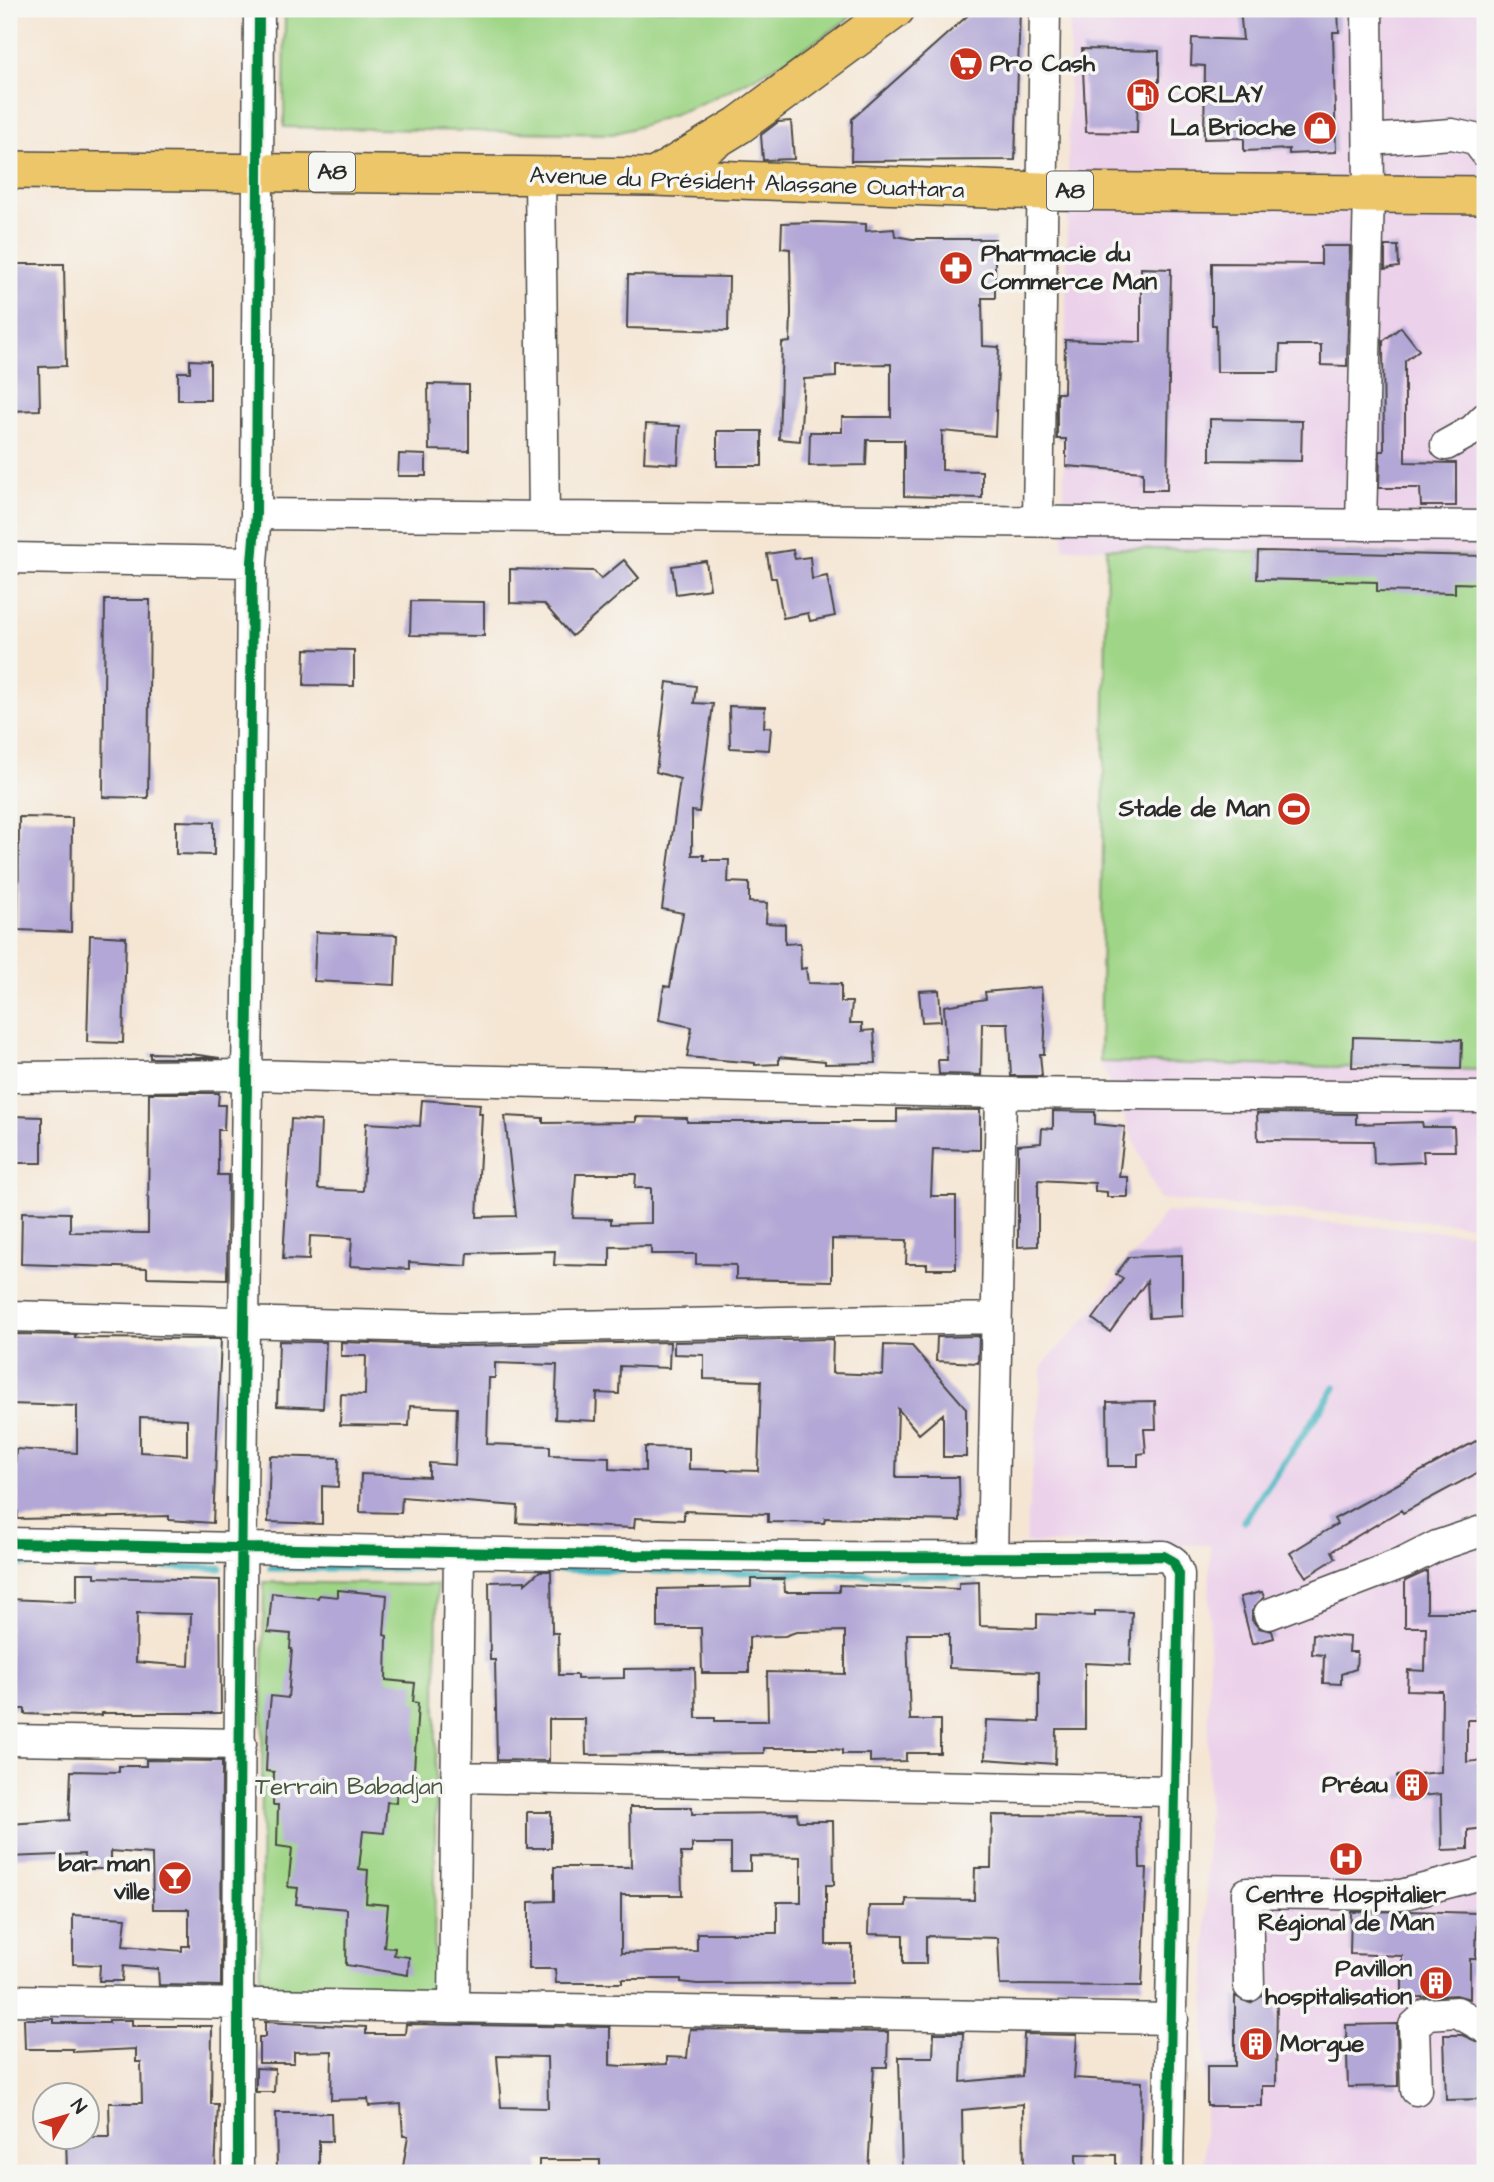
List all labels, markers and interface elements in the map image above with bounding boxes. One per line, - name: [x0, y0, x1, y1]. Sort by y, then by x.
- supermarket icon: Pro Cash: [947, 45, 985, 83]
- place label: Pro Cash: [990, 47, 1096, 81]
- fuel station icon: CORLAY: [1124, 76, 1162, 114]
- place label: CORLAY: [1168, 78, 1263, 112]
- shop icon: La Brioche: [1301, 109, 1339, 147]
- place label: La Brioche: [1170, 111, 1296, 145]
- road number: A8: [309, 153, 355, 192]
- street label: Avenue du Président Alassane Ouattara: [529, 158, 965, 208]
- road number: A8: [1047, 172, 1093, 210]
- place label: Pharmacie du Commerce Man: [981, 237, 1157, 299]
- pharmacy icon: Pharmacie du Commerce Man: [937, 249, 975, 287]
- sports icon: Stade de Man: [1275, 790, 1313, 828]
- place label: Stade de Man: [1118, 792, 1270, 826]
- building icon: Préau: [1393, 1766, 1431, 1804]
- place label: Préau: [1322, 1768, 1388, 1802]
- park label: Terrain Babadjan: [255, 1770, 443, 1804]
- hospital icon: Centre Hospitalier Régional de Man: [1327, 1840, 1365, 1878]
- place label: bar man ville: [59, 1847, 150, 1909]
- bar icon: bar man ville: [156, 1859, 194, 1897]
- place label: Centre Hospitalier Régional de Man: [1246, 1878, 1447, 1941]
- place label: Pavillon hospitalisation: [1265, 1952, 1412, 2014]
- building icon: Pavillon hospitalisation: [1417, 1964, 1455, 2002]
- building icon: Morgue: [1237, 2025, 1275, 2063]
- place label: Morgue: [1280, 2027, 1364, 2062]
- north arrow: [32, 2080, 102, 2150]
- text: N: [64, 2093, 93, 2120]

